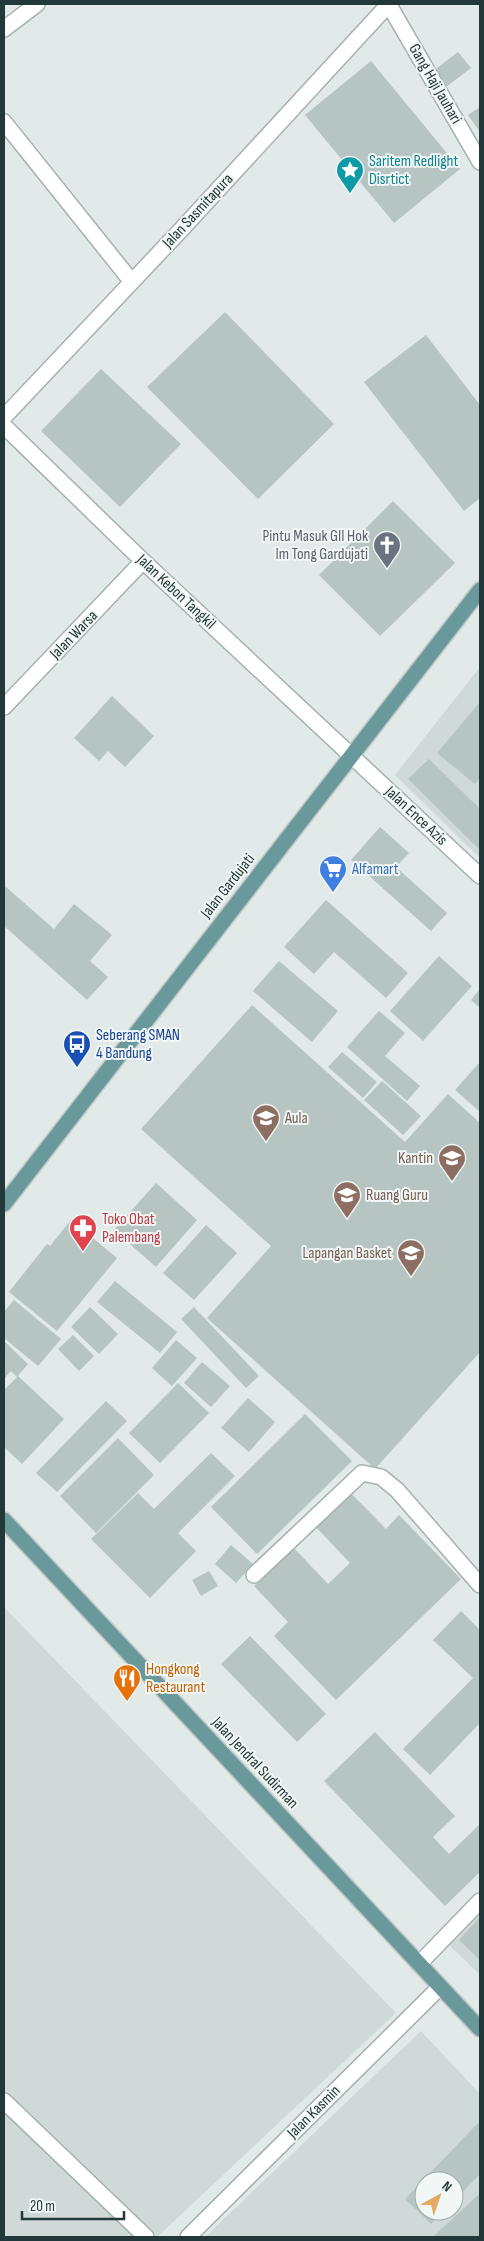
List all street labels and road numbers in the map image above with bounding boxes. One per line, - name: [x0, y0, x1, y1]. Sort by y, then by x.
- street label: Gang Haji Jauhari: [404, 41, 466, 127]
- street label: Jalan Sasmitapura: [158, 170, 237, 253]
- street label: Jalan Kebon Tangkil: [132, 550, 219, 633]
- street label: Jalan Warsa: [46, 607, 102, 664]
- street label: Jalan Ence Azis: [380, 782, 451, 850]
- street label: Jalan Gardujati: [196, 850, 259, 923]
- street label: Jalan Jendral Sudirman: [207, 1713, 302, 1813]
- street label: Jalan Kasmin: [283, 2082, 344, 2143]

